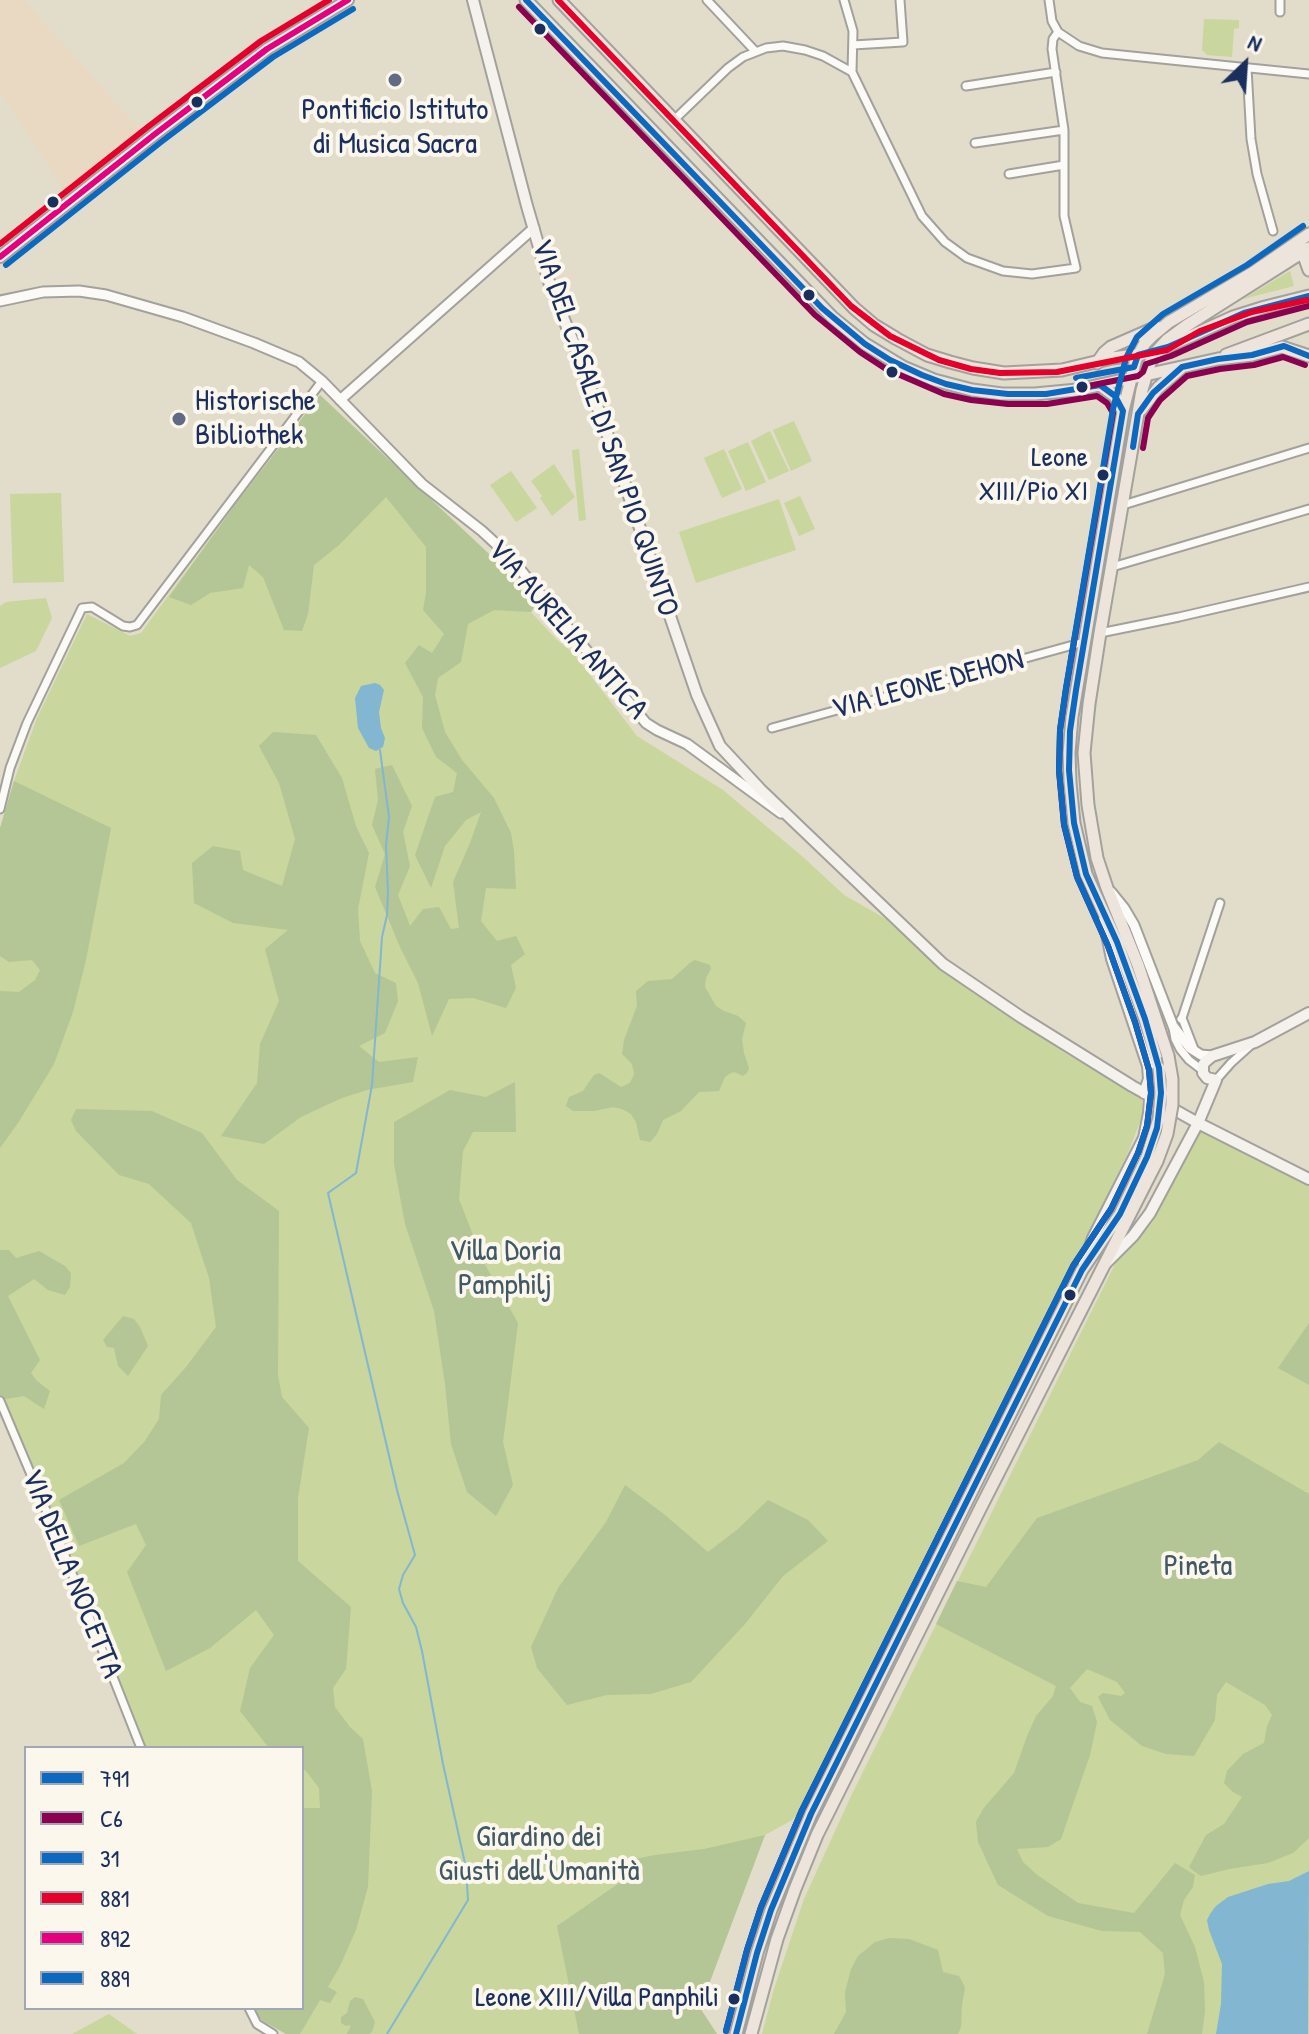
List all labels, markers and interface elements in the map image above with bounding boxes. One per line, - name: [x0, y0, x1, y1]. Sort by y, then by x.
- unlabelled marker: [532, 21, 548, 37]
- north arrow: [1205, 24, 1285, 104]
- text: N: [1243, 26, 1267, 58]
- marker: Pontificio Istituto di Musica Sacra: [386, 71, 404, 89]
- place label: Pontificio Istituto di Musica Sacra: [302, 93, 488, 164]
- unlabelled marker: [189, 94, 205, 110]
- unlabelled marker: [45, 194, 61, 210]
- street label: VIA DEL CASALE DI SAN PIO QUINTO: [522, 235, 686, 621]
- unlabelled marker: [801, 287, 817, 303]
- unlabelled marker: [884, 364, 900, 380]
- unlabelled marker: [1074, 379, 1090, 395]
- place label: Historische Bibliothek: [195, 384, 316, 454]
- marker: Historische Bibliothek: [170, 410, 188, 428]
- place label: Leone XIII/Pio XI: [979, 442, 1088, 508]
- marker: Leone XIII/Pio XI: [1095, 467, 1111, 483]
- street label: VIA AURELIA ANTICA: [479, 533, 655, 727]
- street label: VIA LEONE DEHON: [828, 642, 1028, 728]
- park label: Villa Doria Pamphilj: [449, 1234, 561, 1304]
- unlabelled marker: [1062, 1287, 1078, 1303]
- street label: VIA DELLA NOCETTA: [13, 1464, 129, 1684]
- park label: Pineta: [1164, 1549, 1232, 1585]
- legend: [24, 1746, 304, 2010]
- text: 791: [100, 1762, 129, 1794]
- text: C6: [100, 1802, 123, 1834]
- park label: Giardino dei Giusti dell'Umanità: [438, 1820, 640, 1890]
- text: 31: [100, 1842, 119, 1874]
- text: 881: [100, 1882, 130, 1914]
- text: 892: [100, 1922, 130, 1954]
- text: 889: [100, 1962, 130, 1994]
- place label: Leone XIII/Villa Panphili: [475, 1982, 719, 2016]
- marker: Leone XIII/Villa Panphili: [726, 1991, 742, 2007]

